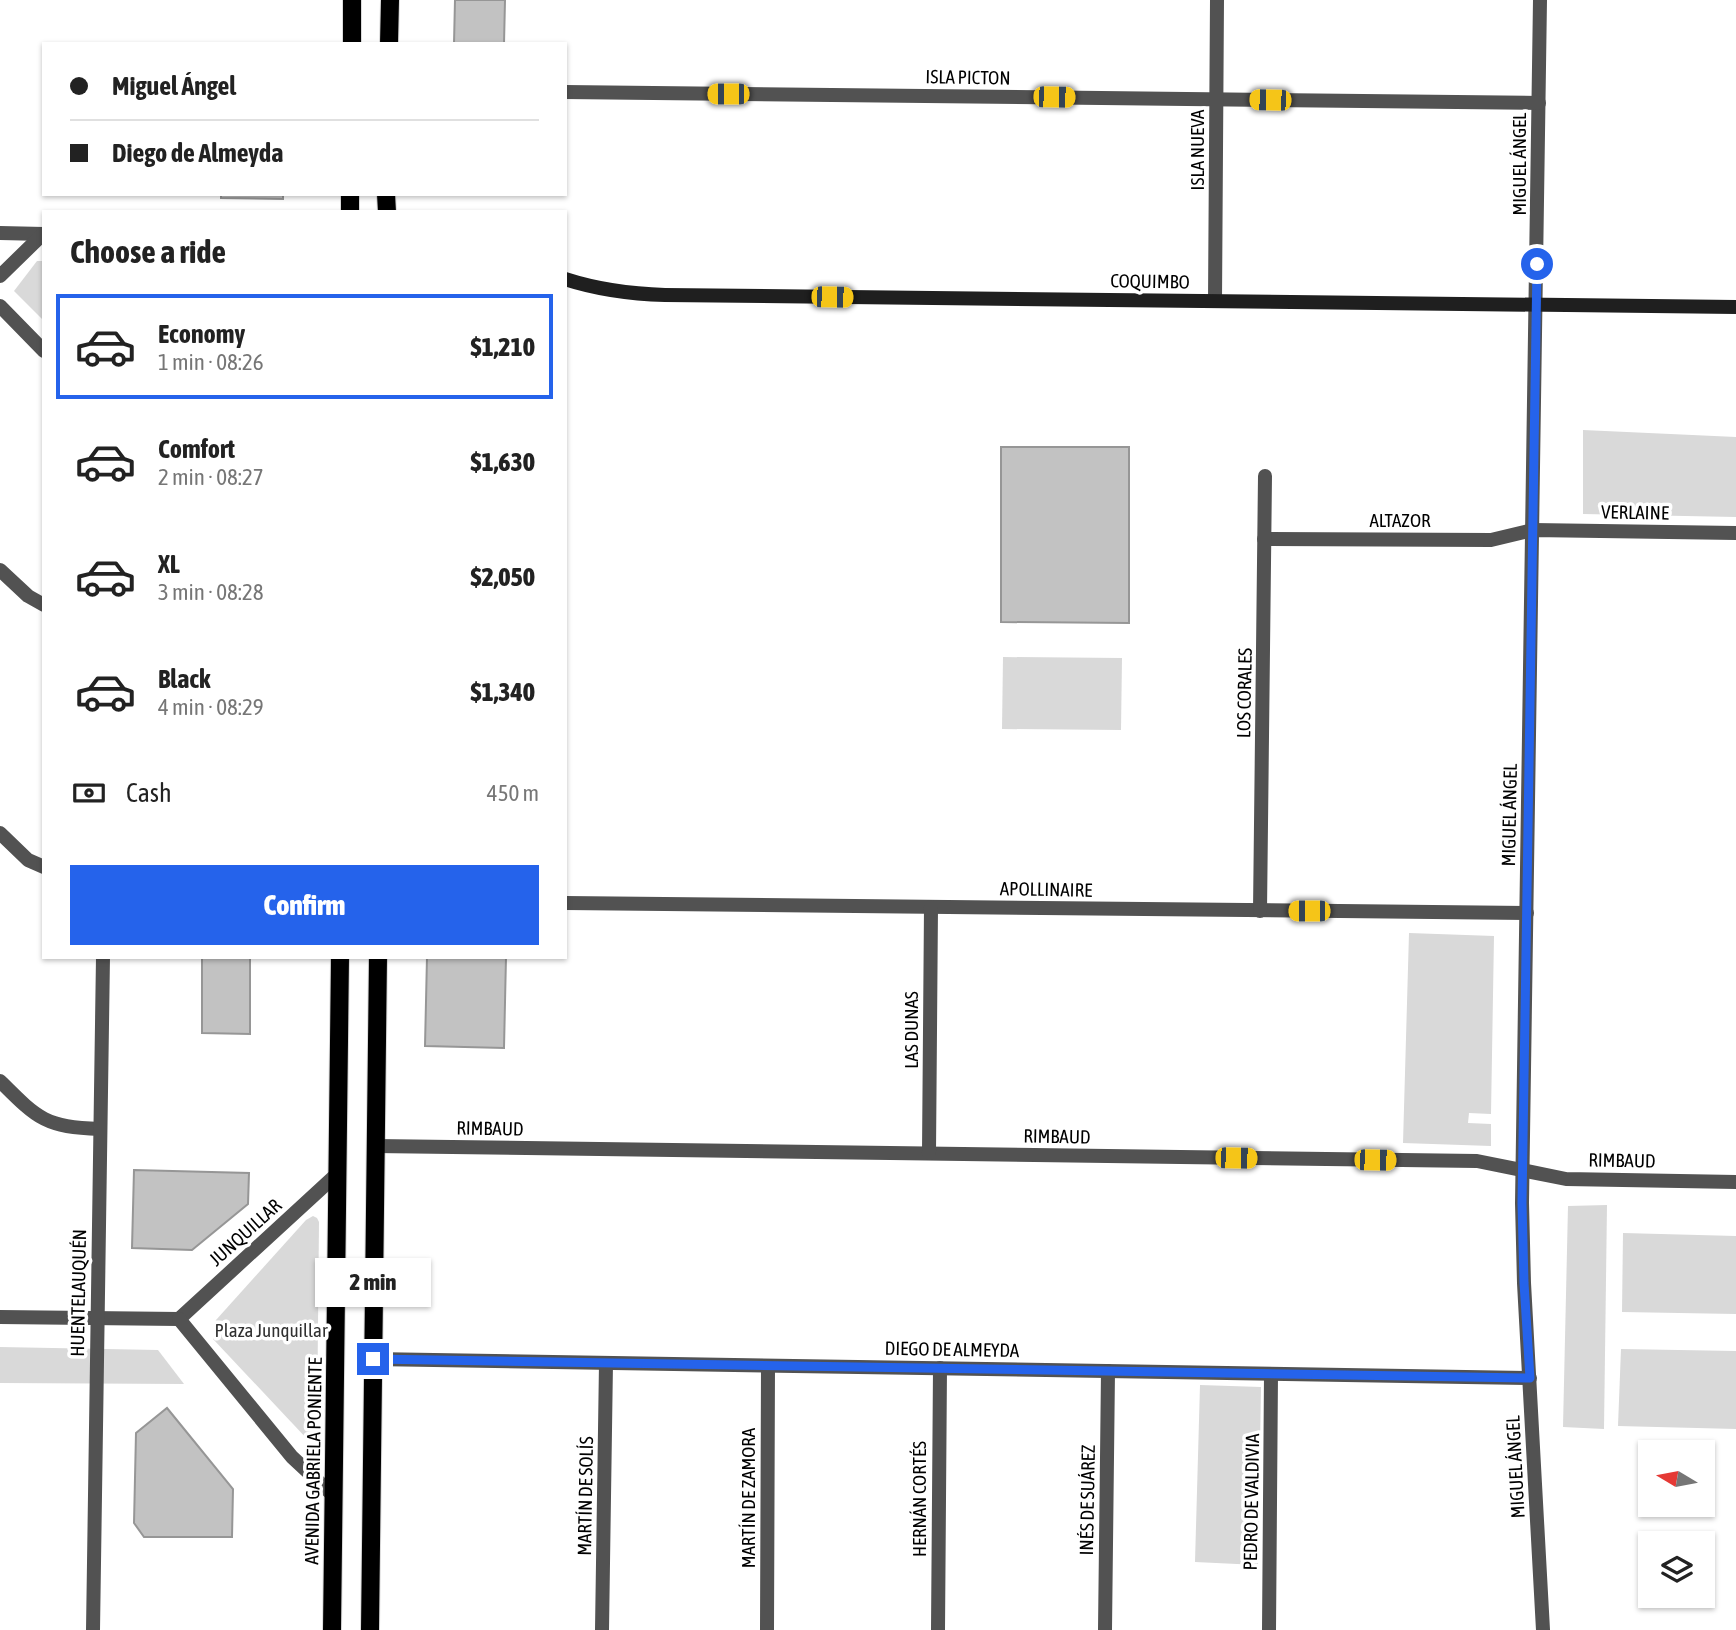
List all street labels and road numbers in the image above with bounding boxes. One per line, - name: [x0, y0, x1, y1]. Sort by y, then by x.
- street label: ISLA PICTON: [925, 65, 1011, 89]
- street label: ISLA NUEVA: [1186, 109, 1208, 190]
- street label: MIGUEL ÁNGEL: [1508, 112, 1530, 215]
- street label: COQUIMBO: [1110, 269, 1190, 293]
- street label: VERLAINE: [1601, 500, 1669, 524]
- street label: ALTAZOR: [1370, 509, 1431, 531]
- street label: LOS CORALES: [1232, 648, 1256, 738]
- street label: MIGUEL ÁNGEL: [1497, 763, 1521, 867]
- street label: APOLLINAIRE: [1000, 877, 1092, 901]
- street label: LAS DUNAS: [900, 991, 922, 1069]
- street label: RIMBAUD: [456, 1116, 524, 1140]
- street label: RIMBAUD: [1023, 1124, 1091, 1148]
- street label: RIMBAUD: [1588, 1148, 1656, 1172]
- street label: JUNQUILLAR: [205, 1194, 286, 1270]
- street label: HUENTELAUQUÉN: [66, 1229, 90, 1357]
- street label: DIEGO DE ALMEYDA: [885, 1337, 1020, 1361]
- street label: AVENIDA GABRIELA PONIENTE: [300, 1357, 326, 1565]
- street label: MIGUEL ÁNGEL: [1501, 1414, 1529, 1519]
- street label: MARTÍN DE ZAMORA: [737, 1427, 759, 1568]
- street label: PEDRO DE VALDIVIA: [1239, 1433, 1263, 1571]
- street label: MARTÍN DE SOLÍS: [573, 1436, 597, 1556]
- street label: HERNÁN CORTÉS: [908, 1441, 930, 1557]
- street label: INÉS DE SUÁREZ: [1075, 1444, 1099, 1556]

